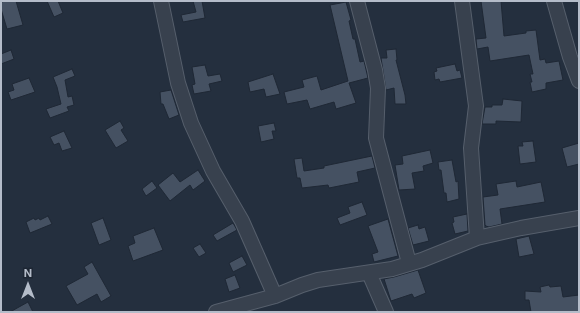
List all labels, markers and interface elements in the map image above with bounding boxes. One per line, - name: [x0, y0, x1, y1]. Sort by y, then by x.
- north arrow: [8, 265, 48, 305]
- text: N: [24, 266, 32, 280]

